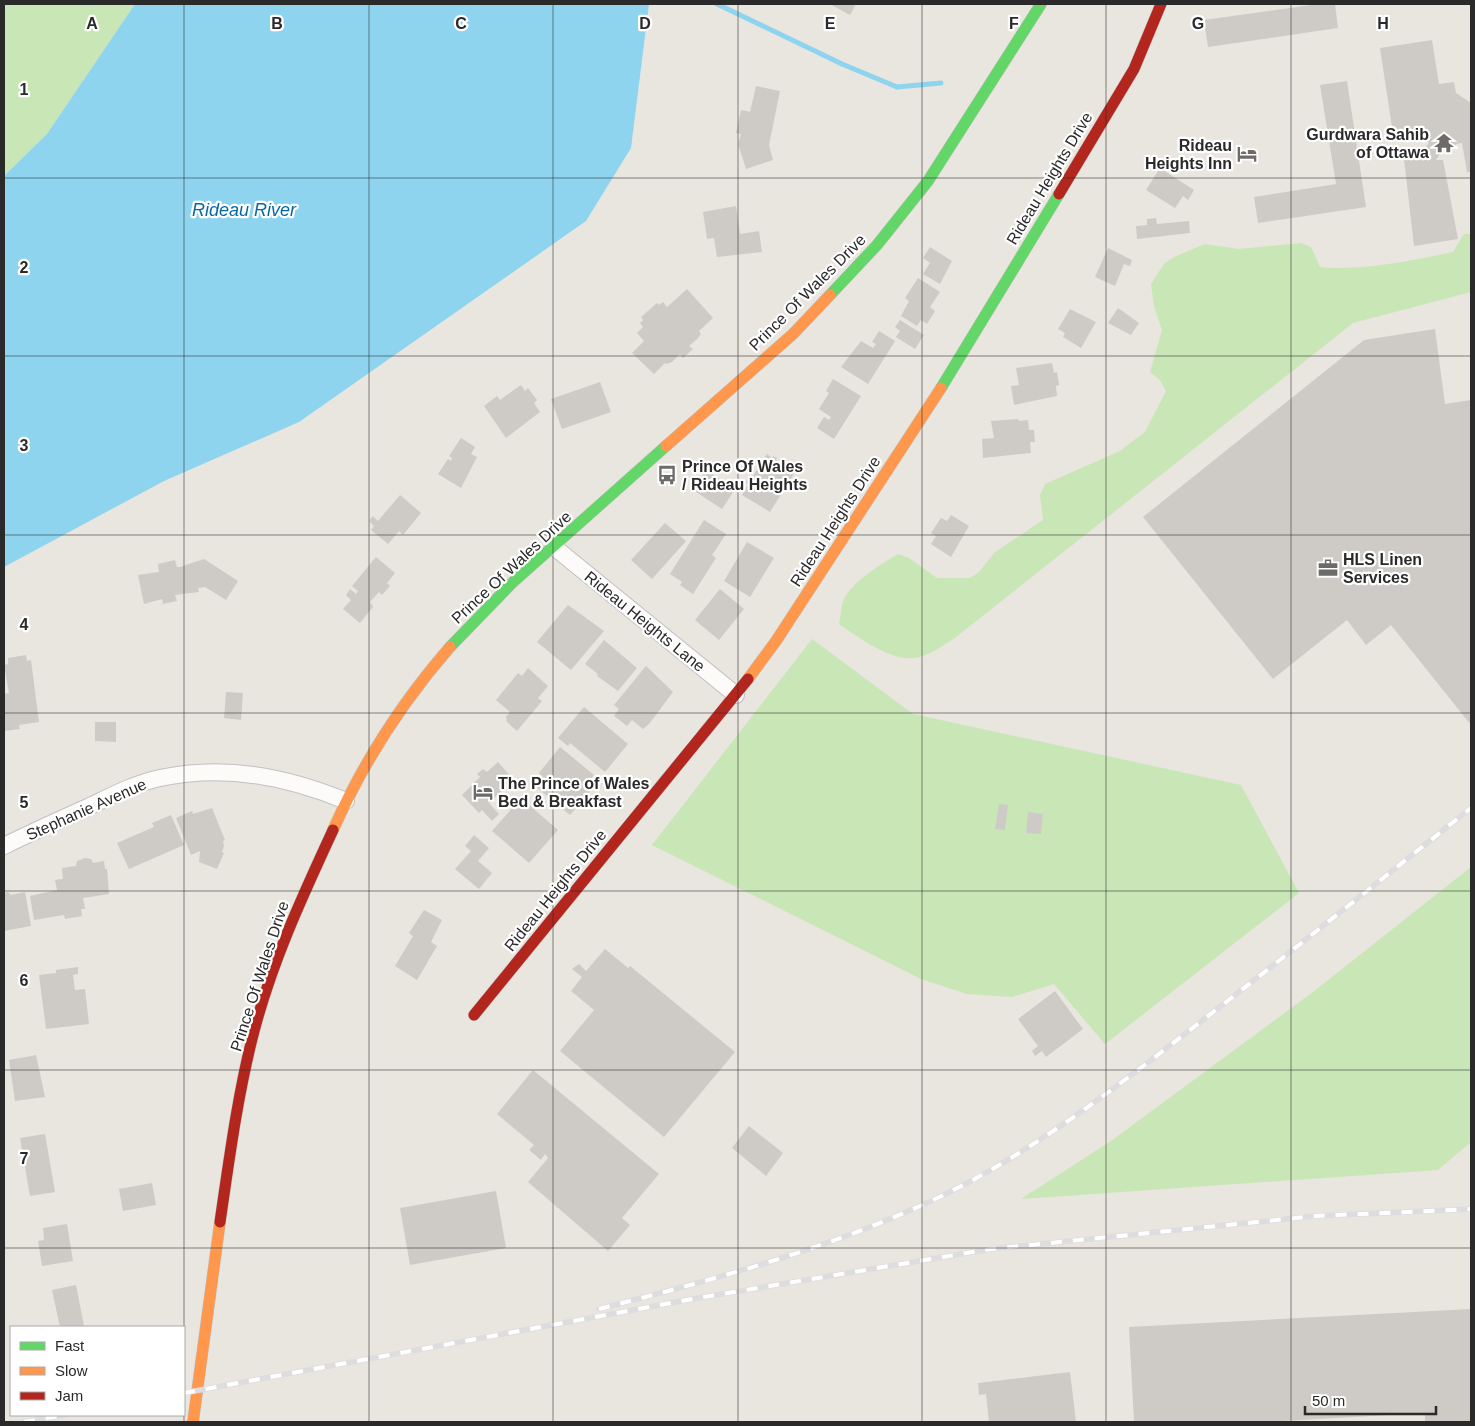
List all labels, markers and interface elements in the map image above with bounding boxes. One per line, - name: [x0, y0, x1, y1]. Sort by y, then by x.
- text: A: [86, 15, 98, 32]
- text: B: [271, 15, 283, 32]
- text: C: [455, 15, 467, 32]
- text: D: [639, 15, 651, 32]
- text: E: [825, 15, 836, 32]
- text: F: [1009, 15, 1019, 32]
- text: G: [1192, 15, 1204, 32]
- text: H: [1377, 15, 1389, 32]
- text: 1: [20, 81, 29, 98]
- street label: Rideau Heights Drive: [1003, 109, 1096, 247]
- place label: Gurdwara Sahib of Ottawa: [1306, 126, 1429, 161]
- temple icon: Gurdwara Sahib of Ottawa: [1433, 132, 1455, 154]
- place label: Rideau Heights Inn: [1145, 137, 1232, 172]
- hotel icon: Rideau Heights Inn: [1236, 143, 1258, 165]
- water label: Rideau River: [192, 200, 297, 220]
- street label: Prince Of Wales Drive: [746, 231, 869, 354]
- text: 2: [20, 259, 29, 276]
- text: 3: [20, 437, 29, 454]
- street label: Rideau Heights Drive: [787, 453, 884, 589]
- place label: Prince Of Wales / Rideau Heights: [682, 458, 807, 493]
- bus stop icon: Prince Of Wales / Rideau Heights: [656, 464, 678, 486]
- street label: Prince Of Wales Drive: [448, 508, 575, 627]
- place label: HLS Linen Services: [1343, 551, 1422, 586]
- office icon: HLS Linen Services: [1317, 557, 1339, 579]
- street label: Rideau Heights Lane: [581, 568, 708, 675]
- text: 4: [20, 616, 29, 633]
- street label: Stephanie Avenue: [24, 775, 149, 844]
- place label: The Prince of Wales Bed & Breakfast: [498, 775, 650, 810]
- hotel icon: The Prince of Wales Bed & Breakfast: [472, 781, 494, 803]
- text: 5: [20, 794, 29, 811]
- street label: Rideau Heights Drive: [501, 826, 610, 954]
- street label: Prince Of Wales Drive: [227, 899, 292, 1053]
- text: 6: [20, 972, 29, 989]
- text: 7: [20, 1150, 29, 1167]
- legend: [10, 1326, 185, 1416]
- text: Fast: [55, 1337, 85, 1354]
- text: Slow: [55, 1362, 88, 1379]
- scale bar: [1305, 1384, 1436, 1416]
- text: Jam: [55, 1387, 83, 1404]
- text: 50 m: [1312, 1392, 1345, 1409]

